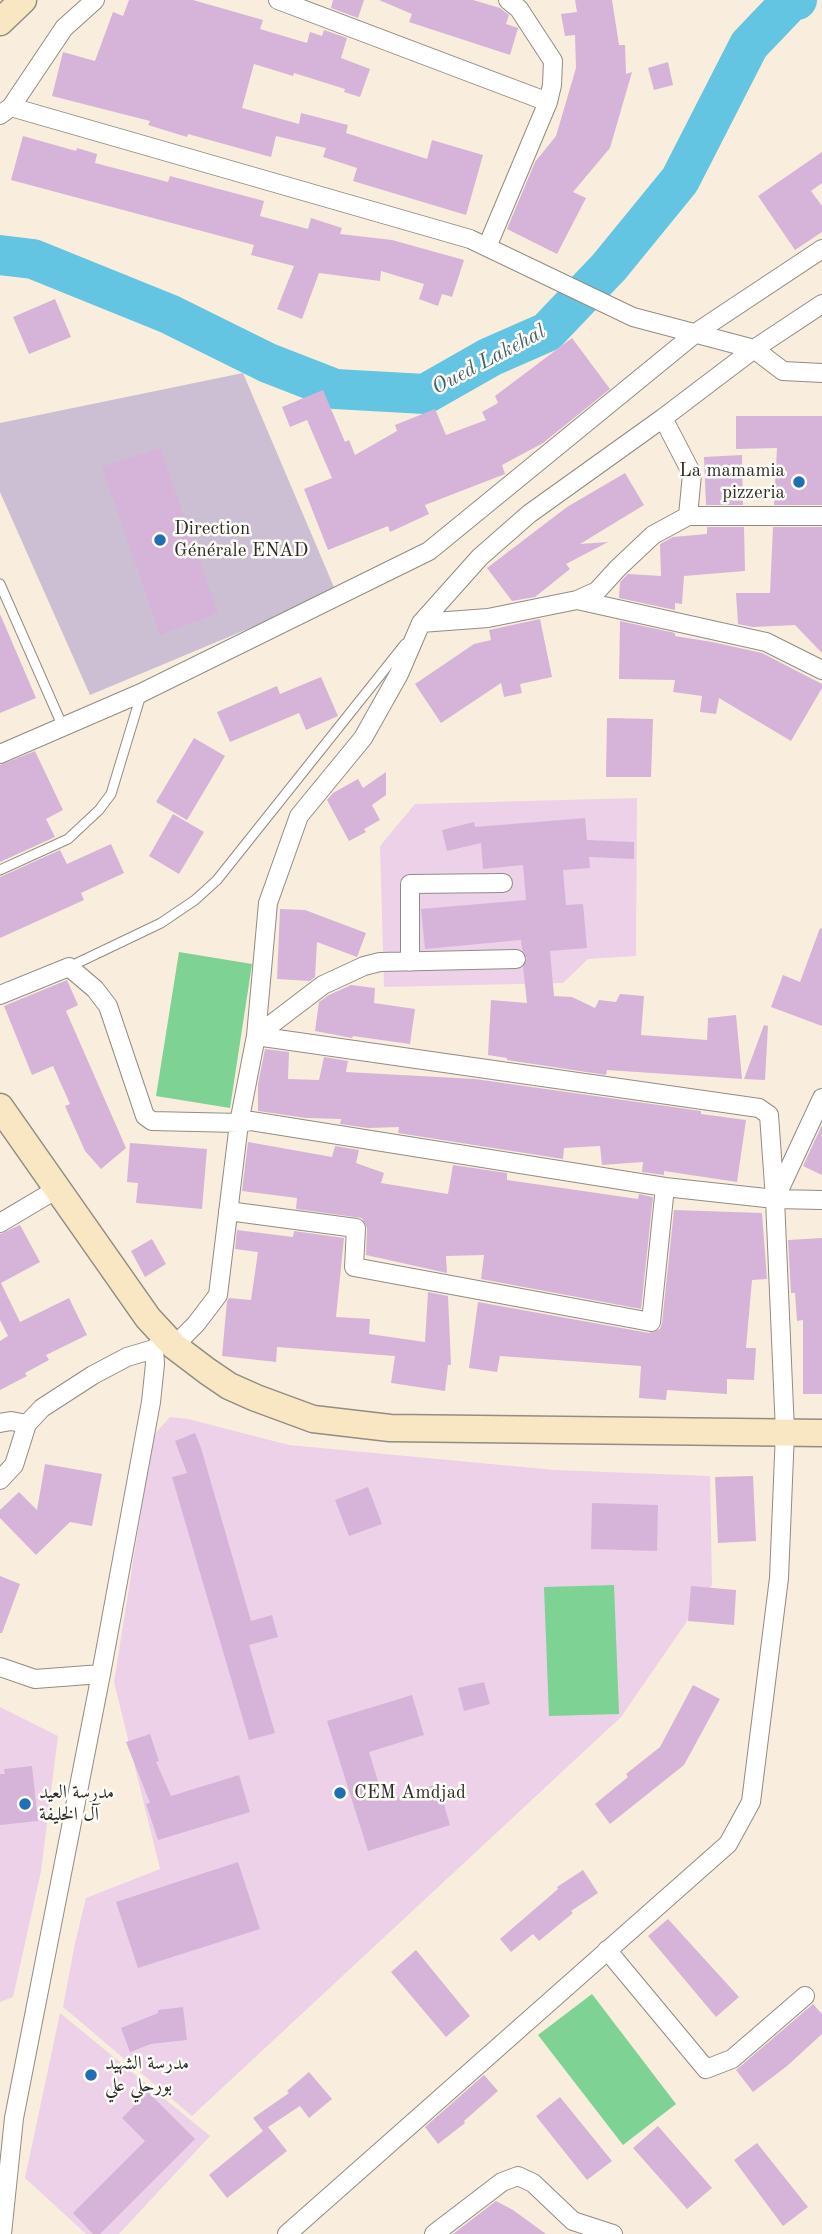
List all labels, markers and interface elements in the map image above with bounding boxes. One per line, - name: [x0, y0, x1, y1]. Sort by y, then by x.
- water label: Oued Lakehal: [428, 320, 550, 400]
- place label: La mamamia pizzeria: [679, 460, 785, 504]
- marker: La mamamia pizzeria: [791, 474, 807, 490]
- place label: Direction Générale ENAD: [174, 518, 308, 562]
- marker: Direction Générale ENAD: [152, 532, 168, 548]
- place label: مدرسة العيد آل الخليفة: [39, 1782, 114, 1826]
- place label: CEM Amdjad: [354, 1782, 466, 1804]
- marker: CEM Amdjad: [332, 1785, 348, 1801]
- marker: مدرسة العيد آل الخليفة: [17, 1796, 33, 1812]
- place label: مدرسة الشهيد بورحلي علي: [105, 2053, 189, 2097]
- marker: مدرسة الشهيد بورحلي علي: [83, 2067, 99, 2083]

